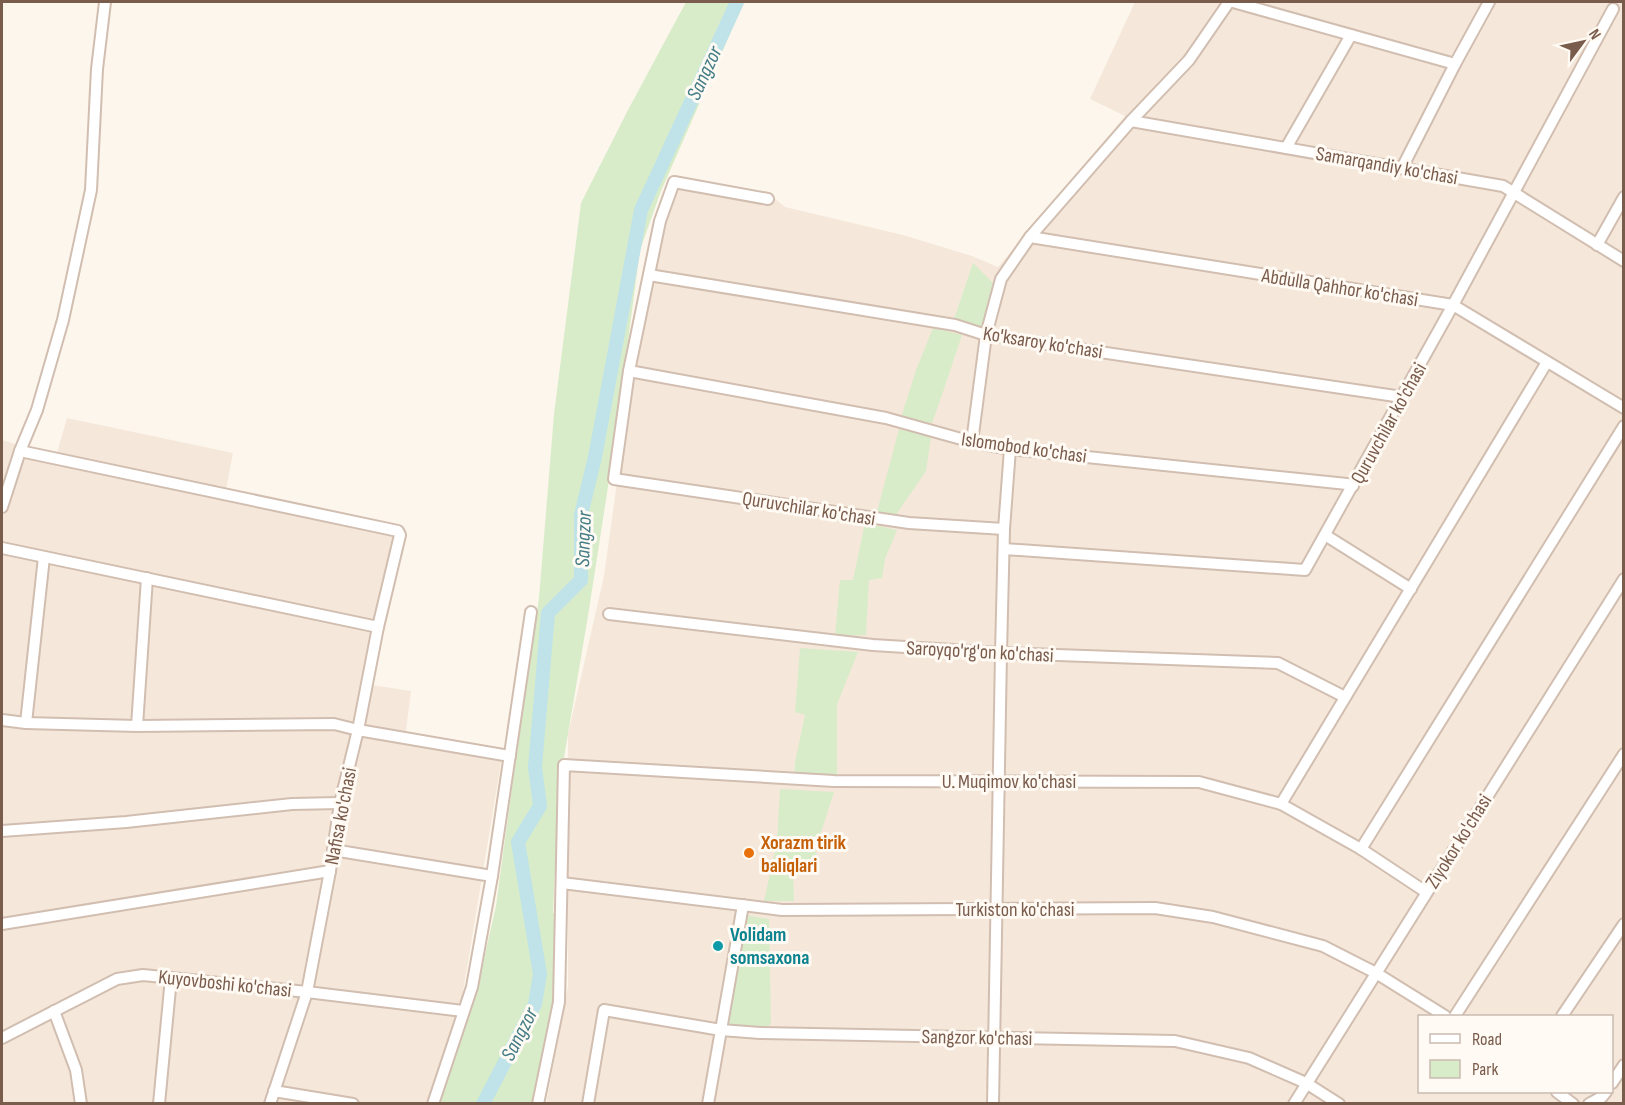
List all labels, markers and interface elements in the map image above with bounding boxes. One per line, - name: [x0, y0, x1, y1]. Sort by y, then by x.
- north arrow: [1553, 12, 1613, 72]
- text: N: [1584, 26, 1605, 43]
- water label: Sangzor: [681, 41, 728, 104]
- street label: Samarqandiy ko'chasi: [1314, 142, 1460, 190]
- street label: Abdulla Qahhor ko'chasi: [1259, 264, 1420, 312]
- street label: Ko'ksaroy ko'chasi: [981, 322, 1104, 364]
- street label: Quruvchilar ko'chasi: [1346, 359, 1432, 488]
- street label: Islomobod ko'chasi: [960, 427, 1088, 469]
- street label: Quruvchilar ko'chasi: [741, 487, 877, 531]
- water label: Sangzor: [570, 509, 597, 568]
- street label: Saroyqo'rg'on ko'chasi: [906, 636, 1054, 668]
- street label: Nafisa ko'chasi: [320, 766, 362, 867]
- street label: U. Muqimov ko'chasi: [942, 770, 1076, 794]
- street label: Ziyokor ko'chasi: [1420, 790, 1497, 893]
- place label: Xorazm tirik baliqlari: [760, 831, 847, 878]
- marker: Xorazm tirik baliqlari: [742, 846, 756, 860]
- street label: Turkiston ko'chasi: [955, 898, 1075, 922]
- place label: Volidam somsaxona: [730, 923, 809, 970]
- marker: Volidam somsaxona: [711, 939, 725, 953]
- street label: Kuyovboshi ko'chasi: [157, 965, 293, 1003]
- water label: Sangzor: [496, 1003, 544, 1065]
- legend: [1418, 1015, 1613, 1093]
- street label: Sangzor ko'chasi: [921, 1025, 1033, 1051]
- text: Road: [1472, 1029, 1502, 1050]
- text: Park: [1472, 1059, 1498, 1080]

